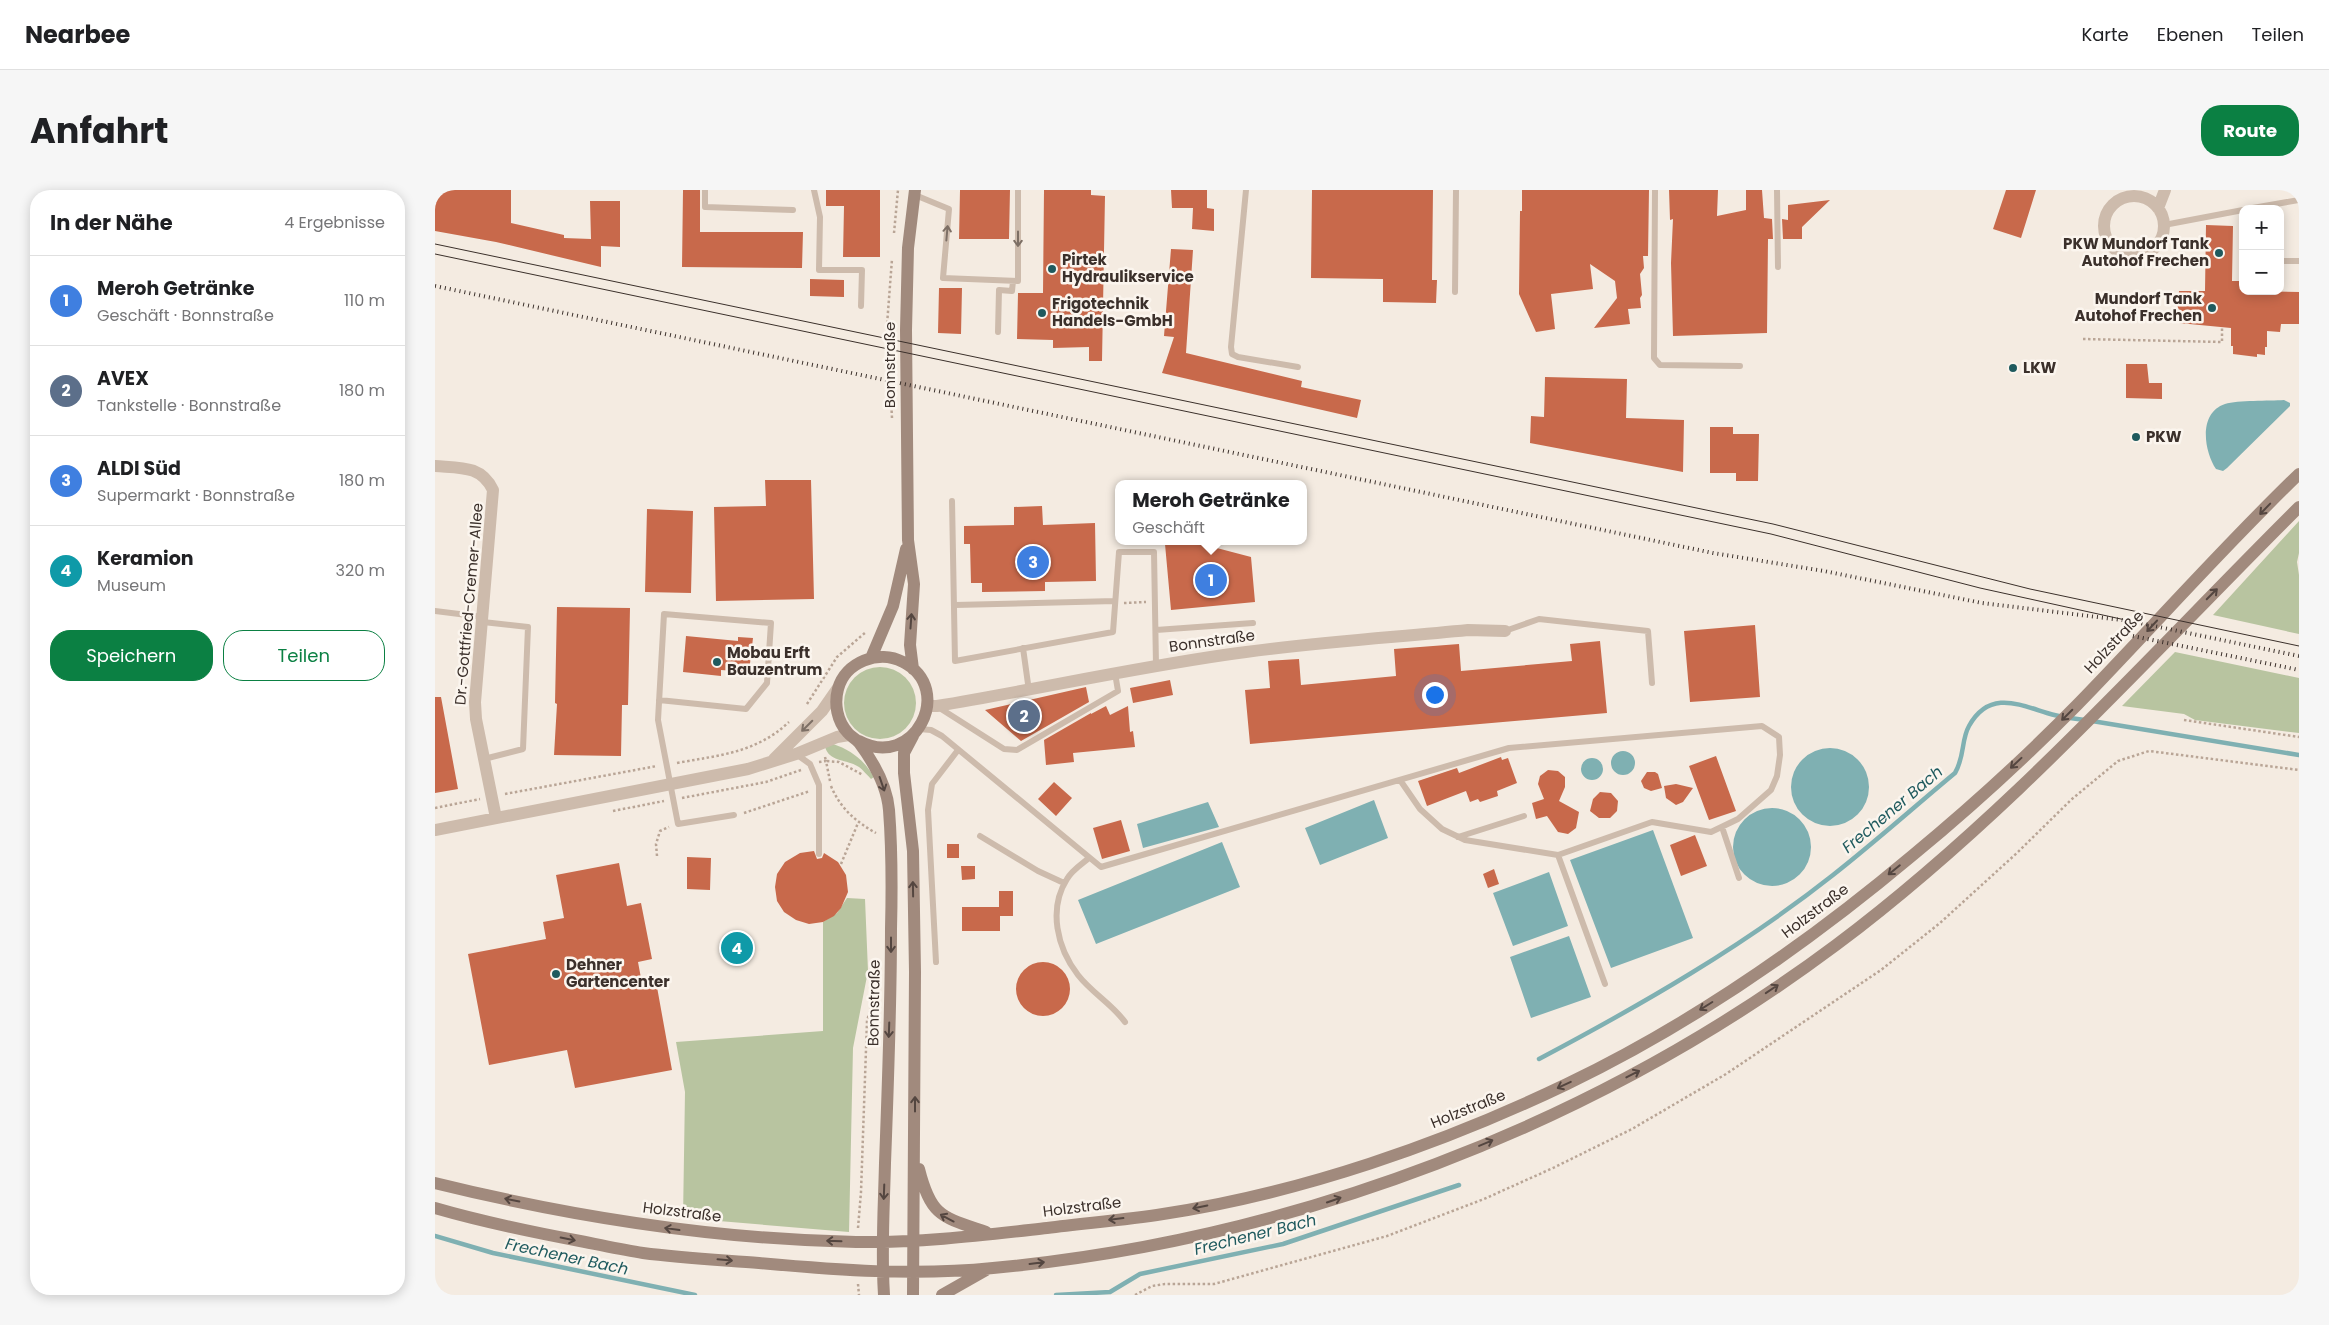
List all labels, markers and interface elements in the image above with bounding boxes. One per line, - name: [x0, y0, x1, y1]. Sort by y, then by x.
- text: Nearbee: [25, 18, 130, 51]
- text: Karte: [2081, 22, 2129, 47]
- text: Ebenen: [2157, 22, 2224, 47]
- text: Teilen: [2252, 22, 2304, 47]
- button: Route: [2201, 105, 2299, 156]
- text: Anfahrt: [30, 106, 169, 155]
- map controls: [2239, 205, 2284, 295]
- button: +: [2239, 205, 2284, 250]
- text: In der Nähe: [50, 208, 173, 237]
- text: 4 Ergebnisse: [284, 211, 385, 234]
- one-way arrow: [942, 225, 952, 241]
- one-way arrow: [1013, 230, 1023, 246]
- place label: PKW Mundorf Tank Autohof Frechen: [2063, 233, 2210, 271]
- marker: PKW Mundorf Tank Autohof Frechen: [2213, 247, 2225, 259]
- place label: Pirtek Hydraulikservice: [1062, 249, 1194, 287]
- button: −: [2239, 250, 2284, 295]
- marker: Pirtek Hydraulikservice: [1046, 263, 1058, 275]
- text: Meroh Getränke: [97, 275, 254, 302]
- place label: Mundorf Tank Autohof Frechen: [2075, 288, 2203, 326]
- text: 1: [63, 289, 69, 312]
- text: 110 m: [344, 289, 385, 312]
- place label: Frigotechnik Handels-GmbH: [1052, 293, 1173, 331]
- marker: Mundorf Tank Autohof Frechen: [2206, 302, 2218, 314]
- text: Geschäft · Bonnstraße: [97, 304, 274, 327]
- marker: Frigotechnik Handels-GmbH: [1036, 307, 1048, 319]
- street label: Bonnstraße: [879, 322, 900, 408]
- place label: LKW: [2023, 357, 2057, 378]
- marker: LKW: [2007, 362, 2019, 374]
- text: AVEX: [97, 365, 149, 392]
- text: 2: [61, 379, 71, 402]
- text: 180 m: [339, 379, 385, 402]
- text: Tankstelle · Bonnstraße: [97, 394, 281, 417]
- place label: PKW: [2146, 426, 2182, 447]
- marker: PKW: [2130, 431, 2142, 443]
- text: ALDI Süd: [97, 455, 181, 482]
- text: 3: [61, 469, 71, 492]
- text: 180 m: [339, 469, 385, 492]
- popup: [1115, 480, 1307, 545]
- text: Supermarkt · Bonnstraße: [97, 484, 295, 507]
- text: Meroh Getränke: [1132, 487, 1290, 514]
- street label: Dr.-Gottfried-Cremer-Allee: [449, 502, 488, 706]
- one-way arrow: [2259, 502, 2271, 514]
- text: Geschäft: [1132, 516, 1205, 539]
- pin: 3: [1017, 543, 1049, 581]
- text: Keramion: [97, 545, 194, 572]
- text: 4: [61, 559, 71, 582]
- text: 320 m: [336, 559, 385, 582]
- pin: 1: [1195, 561, 1227, 599]
- text: Museum: [97, 574, 166, 597]
- one-way arrow: [2206, 587, 2218, 600]
- street label: Holzstraße: [2079, 606, 2148, 678]
- one-way arrow: [906, 613, 916, 629]
- one-way arrow: [2146, 619, 2158, 632]
- street label: Bonnstraße: [1168, 624, 1256, 657]
- button: Speichern: [50, 630, 213, 681]
- button: Teilen: [223, 630, 385, 681]
- place label: Mobau Erft Bauzentrum: [727, 642, 823, 680]
- marker: Mobau Erft Bauzentrum: [711, 656, 723, 668]
- your location: [1422, 682, 1448, 708]
- pin: 2: [1008, 697, 1040, 735]
- one-way arrow: [2061, 709, 2073, 721]
- one-way arrow: [801, 720, 814, 732]
- one-way arrow: [2010, 757, 2023, 769]
- water label: Frechener Bach: [1837, 760, 1948, 858]
- one-way arrow: [878, 776, 887, 791]
- one-way arrow: [1888, 865, 1901, 876]
- street label: Holzstraße: [1777, 878, 1853, 943]
- one-way arrow: [909, 881, 918, 897]
- pin: 4: [721, 929, 753, 967]
- one-way arrow: [886, 937, 896, 953]
- place label: Dehner Gartencenter: [566, 954, 670, 992]
- street label: Bonnstraße: [862, 960, 885, 1046]
- marker: Dehner Gartencenter: [550, 968, 562, 980]
- one-way arrow: [1764, 984, 1778, 994]
- one-way arrow: [1699, 1002, 1713, 1012]
- one-way arrow: [885, 1021, 894, 1037]
- one-way arrow: [1625, 1068, 1640, 1078]
- one-way arrow: [1557, 1081, 1572, 1091]
- street label: Holzstraße: [1427, 1084, 1508, 1133]
- one-way arrow: [910, 1097, 920, 1113]
- one-way arrow: [1478, 1138, 1493, 1148]
- one-way arrow: [879, 1184, 889, 1200]
- street label: Holzstraße: [1041, 1191, 1122, 1222]
- one-way arrow: [504, 1195, 520, 1205]
- one-way arrow: [1326, 1195, 1341, 1204]
- street label: Holzstraße: [642, 1196, 723, 1227]
- one-way arrow: [1192, 1202, 1208, 1212]
- water label: Frechener Bach: [1192, 1208, 1319, 1261]
- one-way arrow: [940, 1213, 955, 1223]
- one-way arrow: [1108, 1215, 1124, 1225]
- one-way arrow: [664, 1224, 680, 1234]
- water label: Frechener Bach: [503, 1232, 631, 1281]
- one-way arrow: [559, 1234, 575, 1244]
- one-way arrow: [826, 1236, 842, 1246]
- one-way arrow: [717, 1256, 733, 1265]
- one-way arrow: [1028, 1258, 1044, 1268]

